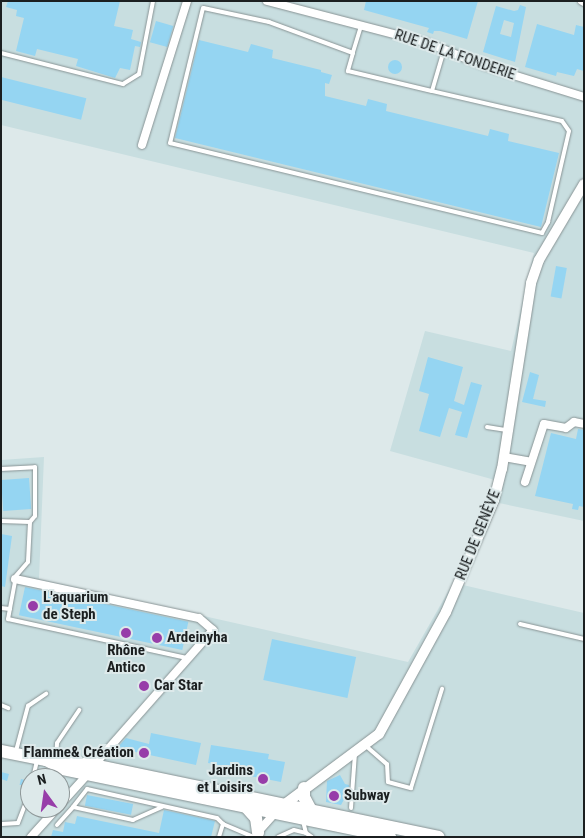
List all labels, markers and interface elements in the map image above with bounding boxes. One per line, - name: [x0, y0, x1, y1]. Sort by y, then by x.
- street label: RUE DE LA FONDERIE: [392, 26, 518, 84]
- street label: RUE DE GENÈVE: [452, 487, 504, 583]
- place label: L'aquarium de Steph: [43, 588, 108, 623]
- marker: L'aquarium de Steph: [27, 600, 39, 612]
- marker: Rhône Antico: [120, 627, 132, 639]
- place label: Ardeinyha: [167, 629, 228, 647]
- marker: Ardeinyha: [151, 632, 163, 644]
- place label: Rhône Antico: [107, 641, 145, 676]
- place label: Car Star: [154, 677, 203, 695]
- marker: Car Star: [138, 680, 150, 692]
- place label: Flamme& Création: [24, 744, 134, 762]
- marker: Flamme& Création: [138, 747, 150, 759]
- place label: Jardins et Loisirs: [197, 761, 253, 796]
- north arrow: [20, 768, 70, 818]
- text: N: [36, 771, 48, 788]
- marker: Jardins et Loisirs: [257, 773, 269, 785]
- place label: Subway: [344, 787, 390, 805]
- marker: Subway: [328, 790, 340, 802]

